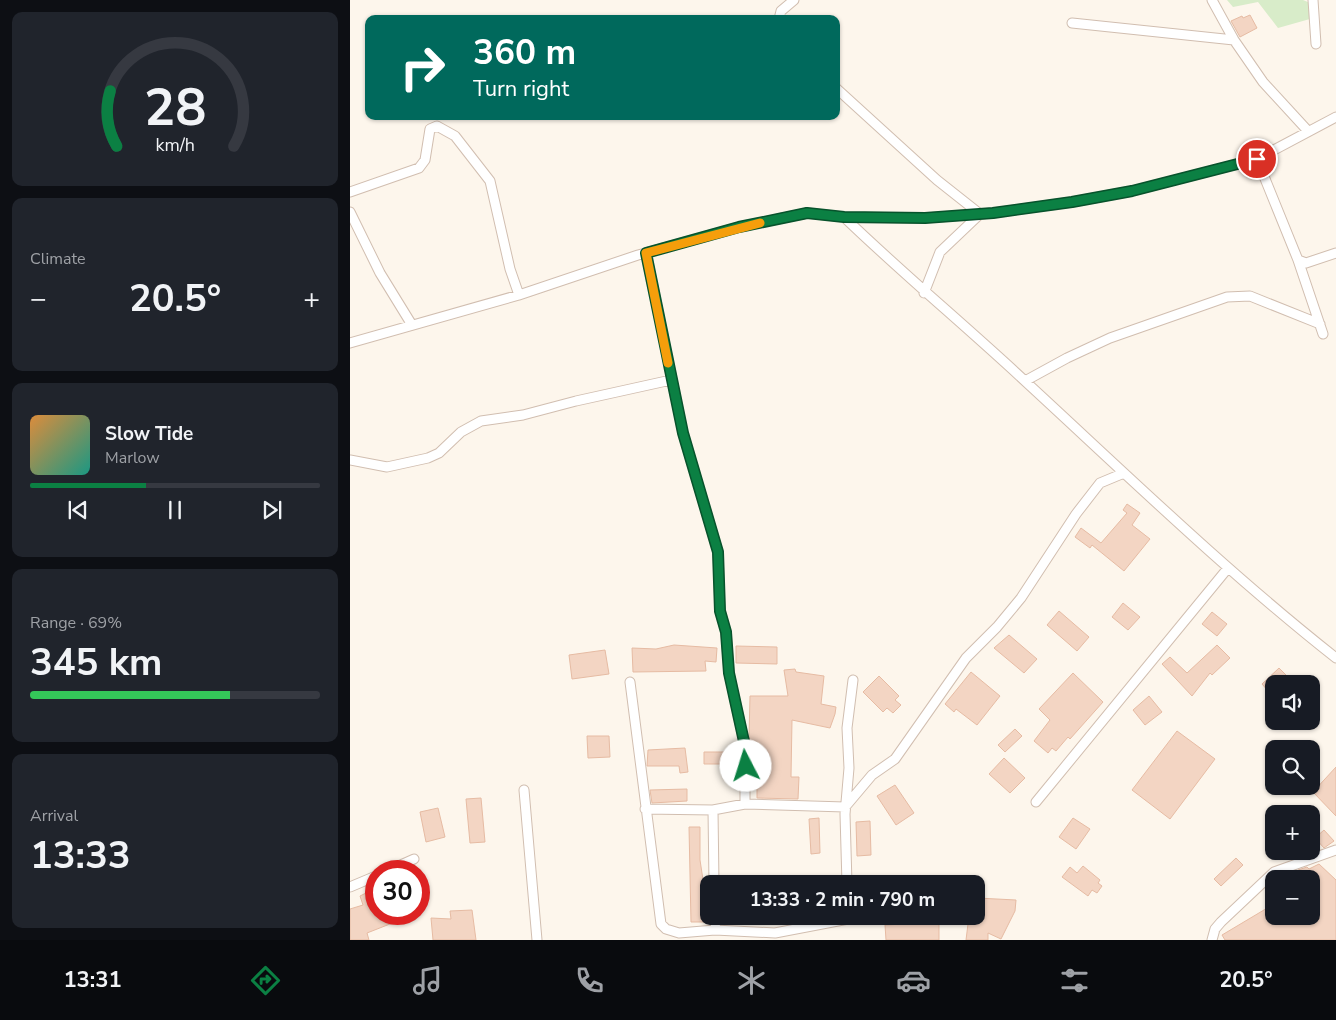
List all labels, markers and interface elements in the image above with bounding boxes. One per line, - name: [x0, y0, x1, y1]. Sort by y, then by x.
- text: 360 m: [473, 29, 576, 76]
- icon: right: [390, 35, 455, 100]
- text: 28: [144, 72, 206, 143]
- text: Turn right: [473, 74, 569, 104]
- text: km/h: [155, 133, 195, 157]
- pin: [1236, 138, 1278, 180]
- icon: arrive: [1243, 145, 1271, 173]
- text: Climate: [30, 248, 85, 270]
- text: 20.5°: [129, 273, 221, 324]
- text: −: [30, 280, 47, 318]
- text: +: [303, 280, 320, 318]
- text: Slow Tide: [105, 421, 193, 447]
- text: Marlow: [105, 447, 160, 469]
- icon: previous: [64, 496, 92, 524]
- icon: pause: [161, 496, 189, 524]
- icon: next: [258, 496, 286, 524]
- text: Range · 69%: [30, 612, 122, 634]
- text: 345 km: [30, 637, 162, 688]
- map controls: [1265, 675, 1320, 925]
- button: sound: [1265, 675, 1320, 730]
- position arrow: [719, 739, 771, 791]
- button: search: [1265, 740, 1320, 795]
- text: Arrival: [30, 805, 78, 827]
- button: +: [1265, 805, 1320, 860]
- text: 13:33: [30, 830, 131, 881]
- speed limit sign: 30: [365, 860, 430, 925]
- button: −: [1265, 870, 1320, 925]
- text: 13:33 · 2 min · 790 m: [750, 887, 935, 913]
- icon: directions: [248, 963, 283, 998]
- icon: music: [410, 963, 445, 998]
- icon: phone: [572, 963, 607, 998]
- icon: climate: [734, 963, 769, 998]
- icon: car: [896, 963, 931, 998]
- icon: filters: [1057, 963, 1092, 998]
- text: 13:31: [63, 965, 122, 995]
- text: 20.5°: [1219, 965, 1273, 995]

